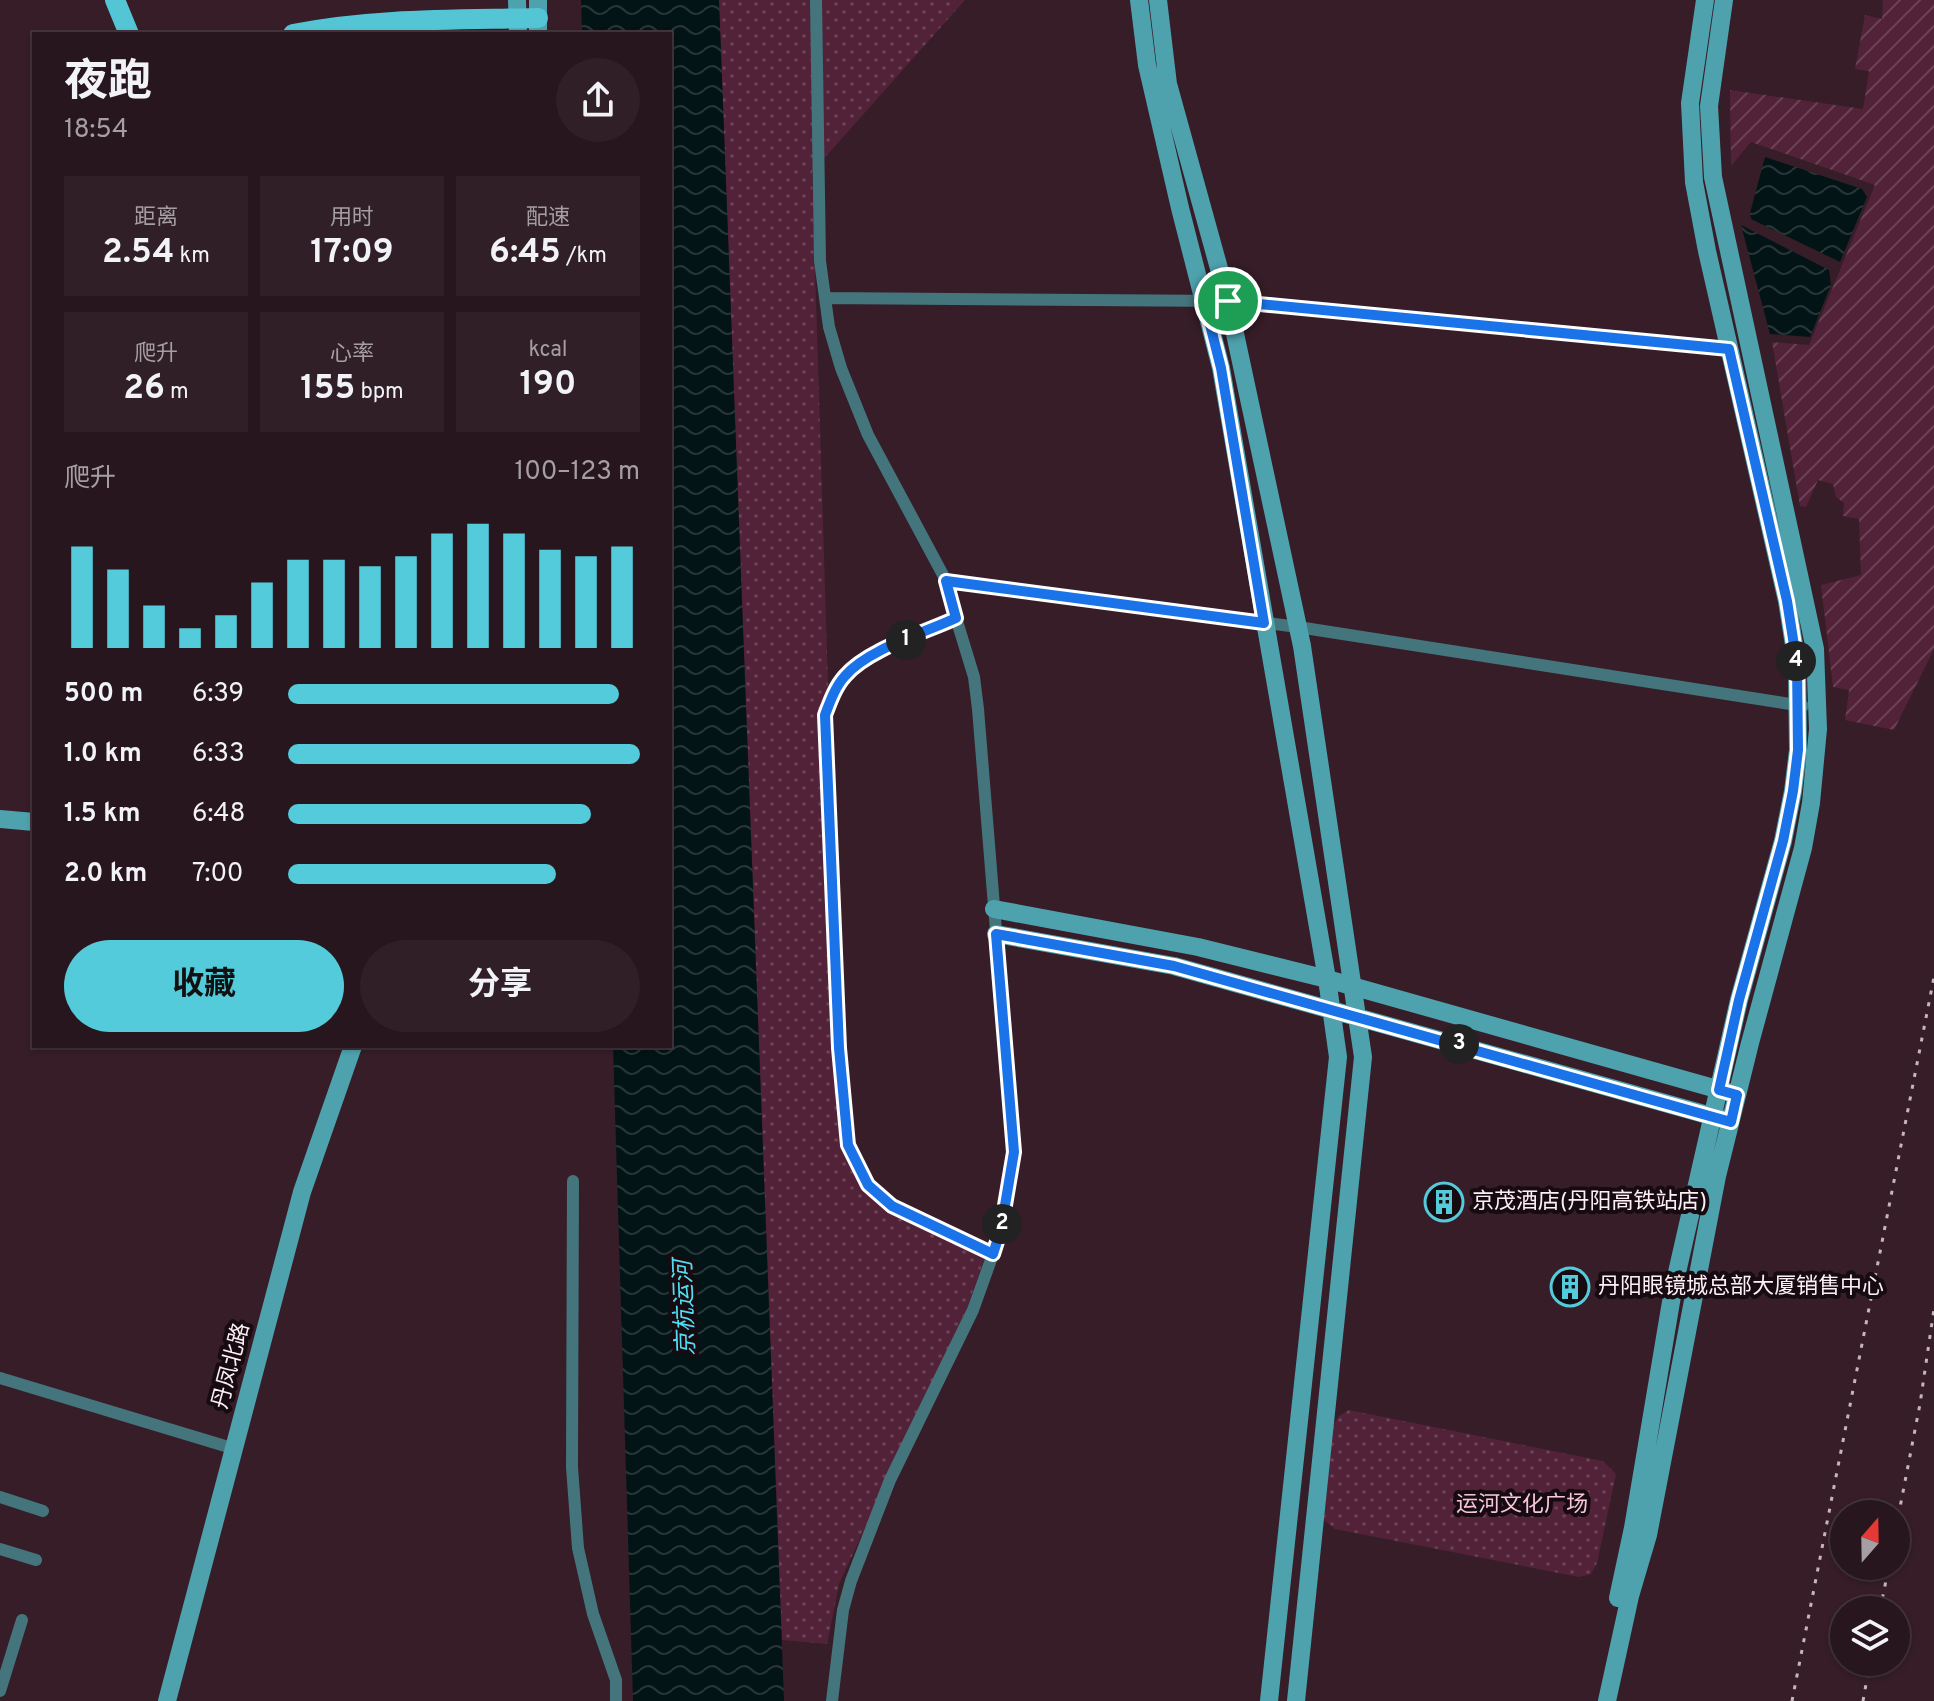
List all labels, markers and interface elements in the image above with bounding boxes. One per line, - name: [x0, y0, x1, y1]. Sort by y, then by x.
- text: 夜跑: [64, 56, 152, 112]
- button: share: [556, 58, 640, 142]
- text: 18:54: [64, 114, 128, 147]
- text: 距离: [134, 205, 178, 232]
- text: 用时: [330, 205, 374, 232]
- text: 配速: [526, 205, 570, 232]
- text: 2.54: [102, 232, 174, 275]
- text: 17:09: [310, 232, 394, 275]
- text: 6:45: [489, 232, 561, 275]
- text: km: [174, 243, 210, 270]
- text: /km: [561, 243, 607, 270]
- pin: [1194, 267, 1262, 335]
- icon: arrive: [1206, 279, 1250, 323]
- text: kcal: [528, 337, 568, 364]
- text: 爬升: [134, 341, 178, 368]
- text: 心率: [330, 341, 374, 368]
- text: 190: [520, 364, 576, 407]
- text: 26: [123, 368, 165, 411]
- text: 155: [300, 368, 355, 411]
- text: m: [165, 379, 189, 406]
- text: bpm: [355, 379, 404, 406]
- text: 100–123 m: [514, 456, 640, 489]
- text: 爬升: [64, 463, 116, 496]
- pin: 1: [886, 620, 926, 660]
- text: 1: [902, 626, 910, 653]
- pin: 4: [1776, 641, 1816, 681]
- text: 4: [1789, 647, 1803, 674]
- text: 500 m: [64, 678, 143, 711]
- text: 6:39: [192, 678, 244, 711]
- text: 1.0 km: [64, 738, 142, 771]
- text: 6:33: [192, 738, 245, 771]
- text: 1.5 km: [64, 798, 141, 831]
- text: 6:48: [192, 798, 245, 831]
- text: 2.0 km: [64, 858, 147, 891]
- text: 7:00: [192, 858, 244, 891]
- button: 收藏: [64, 940, 344, 1032]
- button: 分享: [360, 940, 640, 1032]
- pin: 3: [1439, 1024, 1479, 1064]
- text: 3: [1452, 1030, 1466, 1057]
- building icon: 京茂酒店(丹阳高铁站店): [1423, 1181, 1465, 1223]
- place label: 京茂酒店(丹阳高铁站店): [1472, 1189, 1707, 1216]
- pin: 2: [982, 1204, 1022, 1244]
- text: 2: [995, 1210, 1009, 1237]
- water label: 京杭运河: [669, 1256, 703, 1356]
- building icon: 丹阳眼镜城总部大厦销售中心: [1549, 1266, 1591, 1308]
- place label: 丹阳眼镜城总部大厦销售中心: [1598, 1274, 1884, 1301]
- street label: 丹凤北路: [208, 1320, 256, 1412]
- park label: 运河文化广场: [1456, 1492, 1588, 1519]
- north arrow: [1830, 1500, 1910, 1580]
- map controls: [1830, 1500, 1910, 1676]
- button: layers: [1830, 1596, 1910, 1676]

